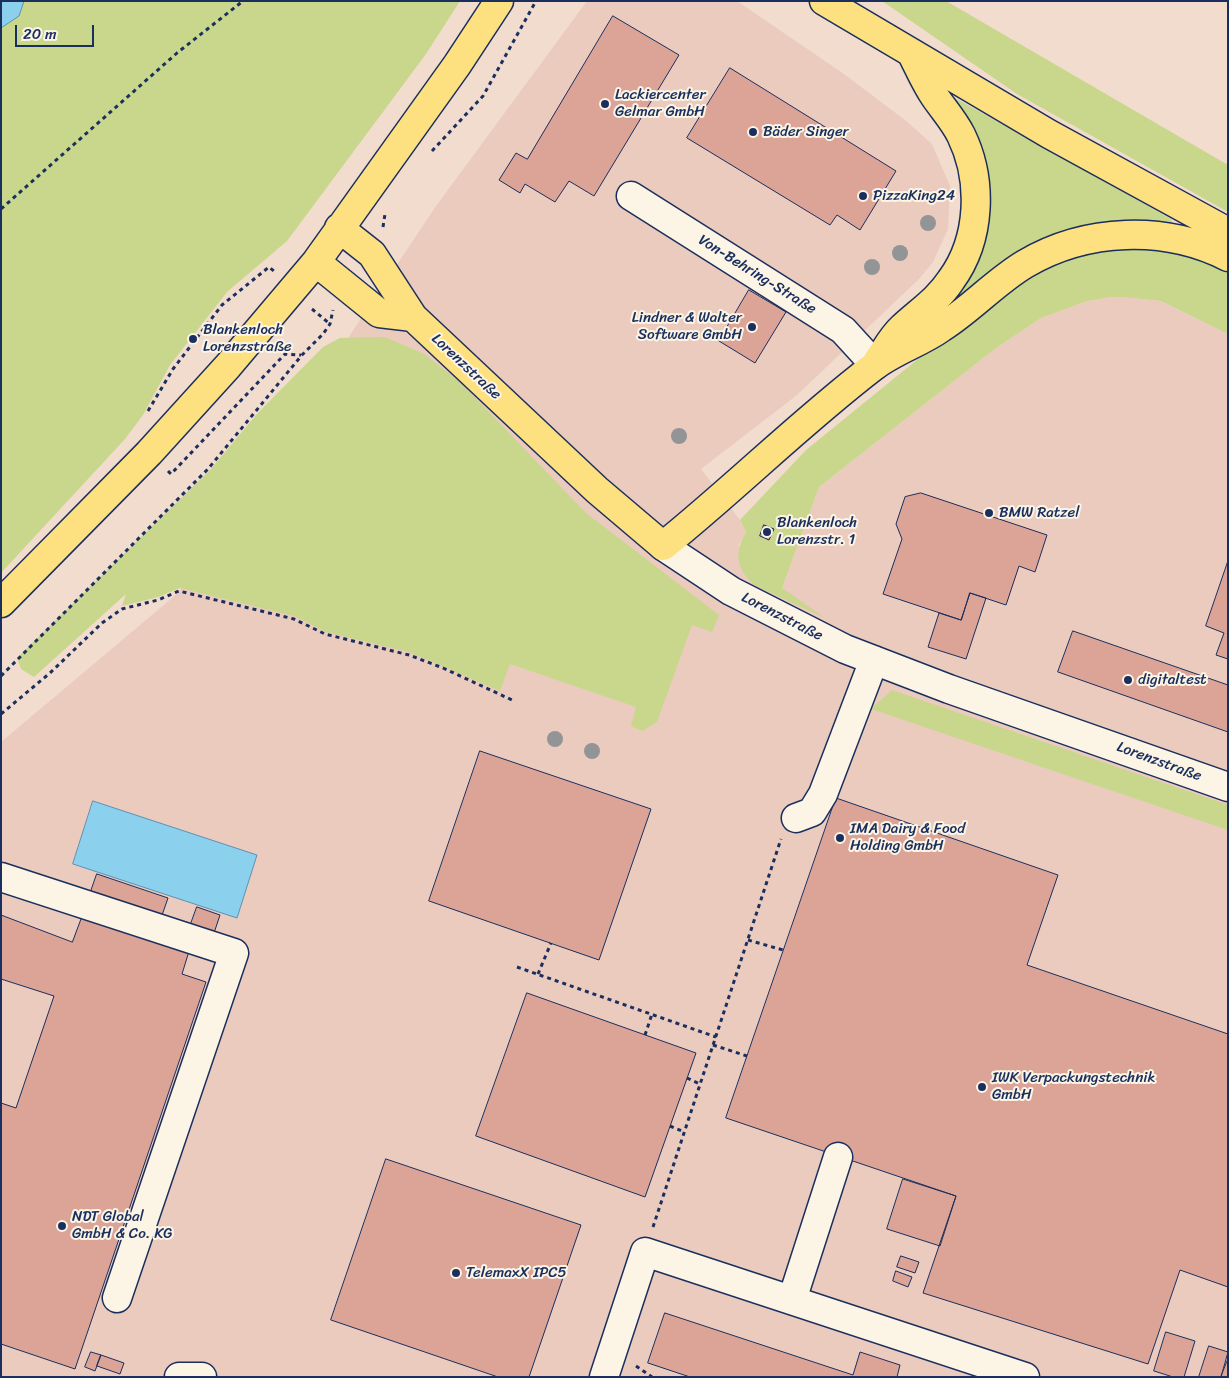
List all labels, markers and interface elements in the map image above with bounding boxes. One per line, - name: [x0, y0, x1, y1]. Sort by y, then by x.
- scale bar: [18, 15, 96, 47]
- text: 20 m: [23, 21, 57, 47]
- place label: Lackiercenter Gelmar GmbH: [615, 86, 706, 121]
- marker: Lackiercenter Gelmar GmbH: [599, 98, 611, 110]
- place label: Bäder Singer: [763, 123, 849, 141]
- marker: Bäder Singer: [747, 126, 759, 138]
- place label: PizzaKing24: [873, 187, 955, 205]
- marker: PizzaKing24: [857, 190, 869, 202]
- street label: Von-Behring-Straße: [695, 231, 819, 319]
- place label: Lindner & Walter Software GmbH: [632, 309, 742, 344]
- place label: Blankenloch Lorenzstraße: [203, 321, 292, 356]
- marker: Lindner & Walter Software GmbH: [746, 321, 758, 333]
- street label: Lorenzstraße: [427, 330, 505, 404]
- marker: Blankenloch Lorenzstraße: [187, 333, 199, 345]
- place label: BMW Ratzel: [999, 504, 1079, 522]
- marker: BMW Ratzel: [983, 507, 995, 519]
- place label: Blankenloch Lorenzstr. 1: [777, 514, 857, 549]
- marker: Blankenloch Lorenzstr. 1: [761, 526, 773, 538]
- street label: Lorenzstraße: [738, 589, 826, 645]
- place label: digitaltest: [1138, 671, 1207, 689]
- marker: digitaltest: [1122, 674, 1134, 686]
- street label: Lorenzstraße: [1114, 738, 1204, 786]
- place label: IMA Dairy & Food Holding GmbH: [850, 820, 965, 855]
- marker: IMA Dairy & Food Holding GmbH: [834, 832, 846, 844]
- place label: IWK Verpackungstechnik GmbH: [992, 1069, 1155, 1104]
- marker: IWK Verpackungstechnik GmbH: [976, 1081, 988, 1093]
- place label: NDT Global GmbH & Co. KG: [72, 1208, 173, 1243]
- marker: NDT Global GmbH & Co. KG: [56, 1220, 68, 1232]
- place label: TelemaxX IPC5: [466, 1264, 567, 1282]
- marker: TelemaxX IPC5: [450, 1267, 462, 1279]

